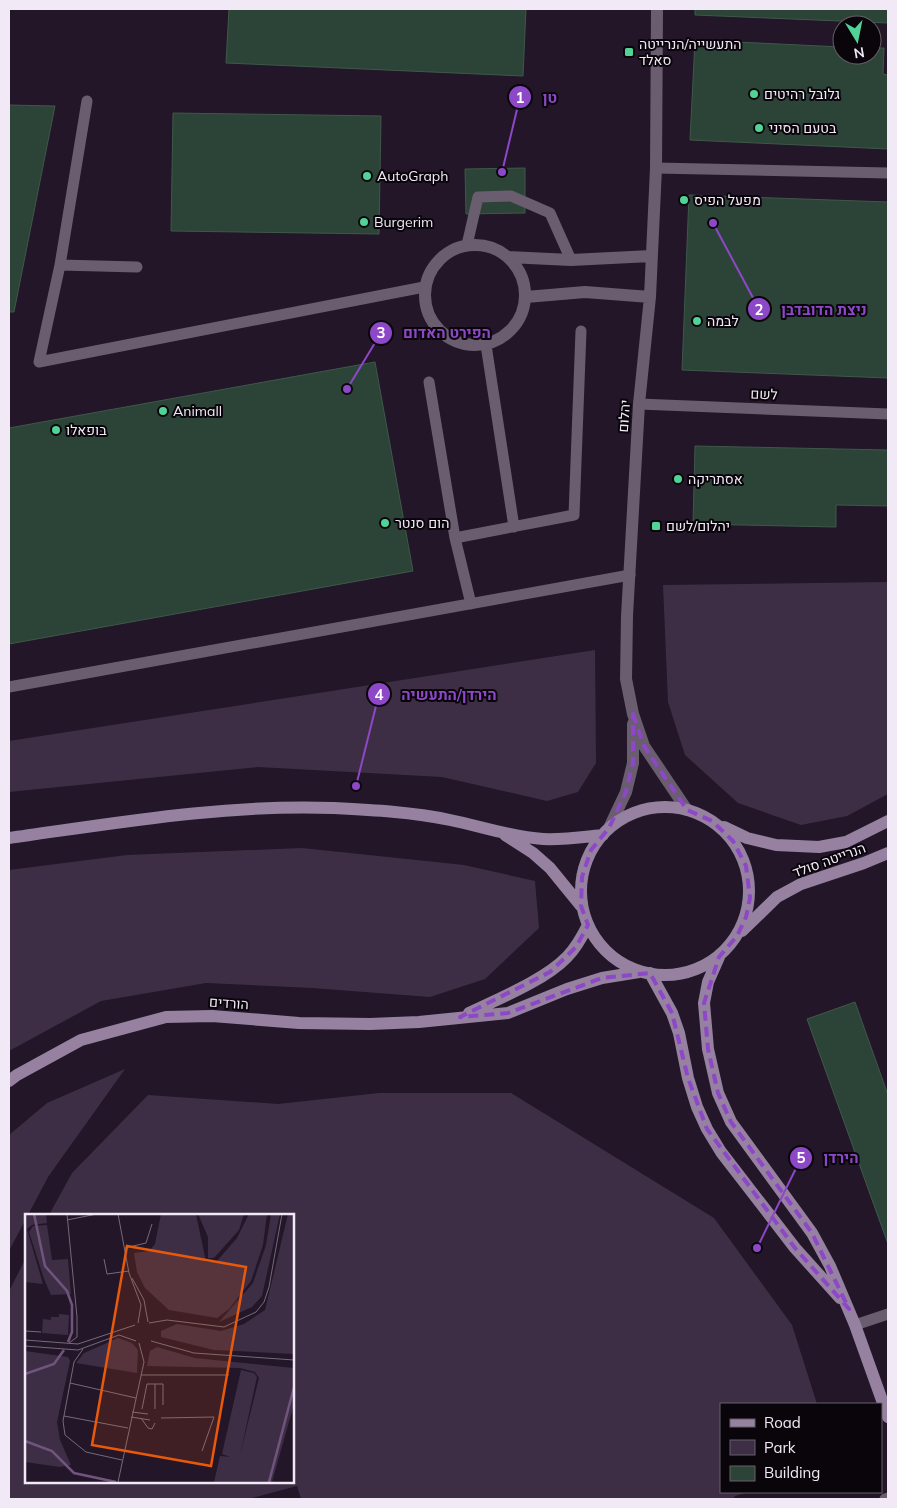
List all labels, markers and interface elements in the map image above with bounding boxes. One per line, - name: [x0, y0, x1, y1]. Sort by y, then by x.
- north arrow: [832, 15, 882, 65]
- place label: התעשייה/הנרייטה סאלד: [639, 35, 741, 69]
- text: N: [852, 43, 866, 63]
- marker: התעשייה/הנרייטה סאלד: [623, 46, 635, 58]
- callout: טן: [508, 82, 567, 112]
- place label: גלובל רהיטים: [764, 85, 840, 103]
- text: 1: [515, 88, 525, 107]
- text: טן: [543, 88, 557, 107]
- marker: גלובל רהיטים: [748, 88, 760, 100]
- place label: בטעם הסיני: [769, 119, 837, 137]
- marker: בטעם הסיני: [753, 122, 765, 134]
- place label: AutoGraph: [377, 167, 448, 185]
- marker: AutoGraph: [361, 170, 373, 182]
- place label: מפעל הפיס: [694, 191, 761, 209]
- marker: מפעל הפיס: [678, 194, 690, 206]
- place label: Burgerim: [374, 213, 433, 231]
- marker: Burgerim: [358, 216, 370, 228]
- callout: ניצת הדובדבן: [746, 294, 877, 324]
- text: 2: [754, 300, 764, 319]
- text: ניצת הדובדבן: [781, 300, 867, 319]
- place label: לבמה: [707, 312, 739, 330]
- marker: לבמה: [691, 315, 703, 327]
- callout: הפירט האדום: [368, 318, 501, 348]
- text: 3: [376, 323, 386, 342]
- text: הפירט האדום: [403, 323, 491, 342]
- street label: לשם: [750, 385, 778, 403]
- street label: יהלום: [614, 399, 634, 433]
- place label: Animall: [173, 402, 222, 420]
- marker: Animall: [157, 405, 169, 417]
- place label: בופאלו: [66, 421, 107, 439]
- marker: בופאלו: [50, 424, 62, 436]
- place label: אסתריקה: [688, 470, 743, 488]
- marker: אסתריקה: [672, 473, 684, 485]
- place label: הום סנטר: [395, 514, 449, 532]
- marker: הום סנטר: [379, 517, 391, 529]
- place label: יהלום/לשם: [666, 517, 730, 535]
- marker: יהלום/לשם: [650, 520, 662, 532]
- callout: הירדן/התעשיה: [367, 679, 507, 709]
- text: 4: [374, 685, 384, 704]
- text: הירדן/התעשיה: [401, 685, 497, 704]
- street label: הנרייטה סולד: [790, 838, 868, 882]
- street label: הורדים: [209, 993, 249, 1013]
- callout: הירדן: [789, 1143, 869, 1173]
- text: 5: [796, 1148, 806, 1167]
- text: הירדן: [823, 1148, 859, 1167]
- inset map: [25, 1214, 294, 1483]
- legend: [720, 1403, 882, 1493]
- text: Road: [764, 1413, 801, 1432]
- text: Park: [764, 1438, 796, 1457]
- text: Building: [764, 1463, 820, 1482]

